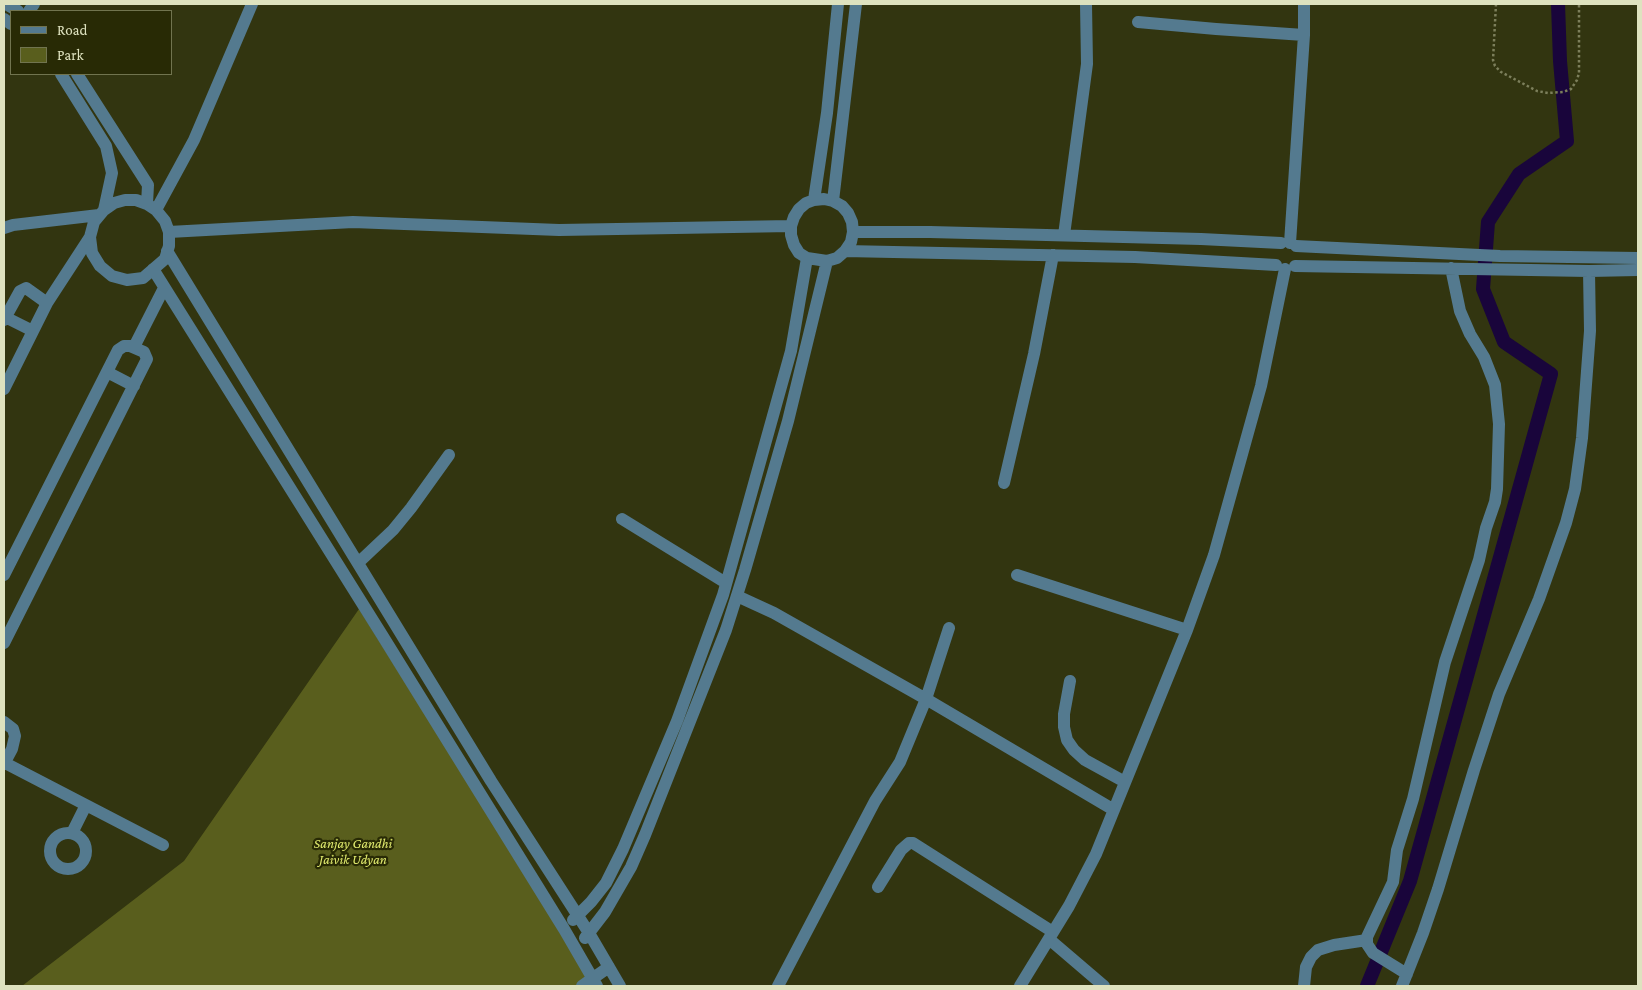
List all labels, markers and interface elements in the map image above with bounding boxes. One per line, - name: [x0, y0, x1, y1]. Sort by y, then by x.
- legend: [10, 10, 172, 75]
- text: Road: [57, 22, 87, 38]
- text: Park: [57, 47, 84, 63]
- park label: Sanjay Gandhi Jaivik Udyan: [314, 836, 392, 869]

